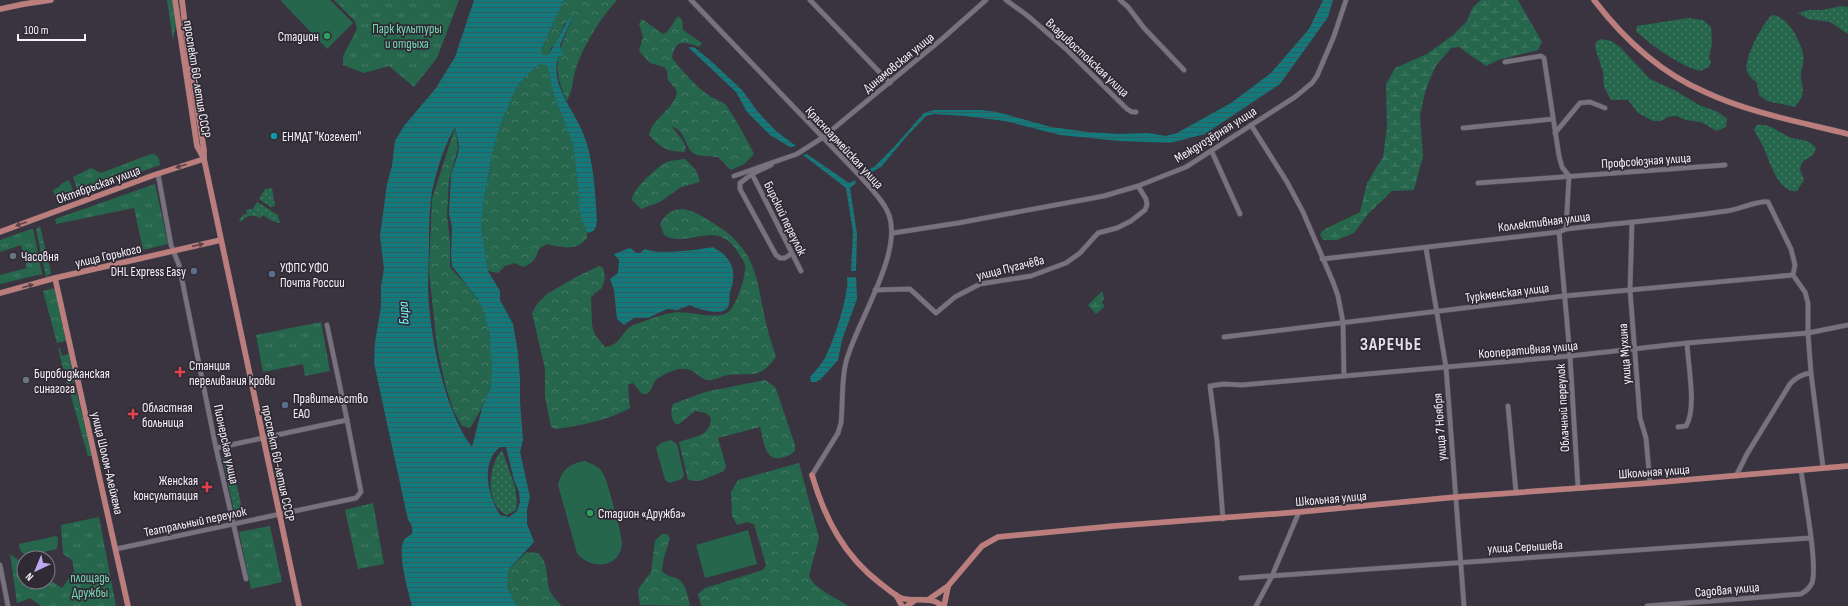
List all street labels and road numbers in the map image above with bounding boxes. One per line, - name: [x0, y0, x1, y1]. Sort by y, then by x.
- street label: Владивостокская улица: [1042, 15, 1132, 101]
- street label: проспект 60-летия СССР: [180, 19, 214, 140]
- street label: Динамовская улица: [860, 29, 937, 96]
- street label: Красноармейская улица: [802, 103, 887, 192]
- street label: Междуозёрная улица: [1171, 103, 1260, 167]
- street label: Профсоюзная улица: [1601, 150, 1691, 172]
- street label: Октябрьская улица: [54, 162, 142, 208]
- street label: Бирский переулок: [760, 179, 810, 258]
- street label: Коллективная улица: [1497, 208, 1591, 236]
- street label: улица Горького: [73, 241, 143, 271]
- street label: улица Пугачёва: [975, 252, 1046, 284]
- street label: Туркменская улица: [1464, 280, 1550, 306]
- street label: улица Мухина: [1615, 323, 1635, 385]
- street label: Кооперативная улица: [1478, 338, 1579, 362]
- street label: Облачный переулок: [1553, 363, 1573, 452]
- street label: улица 7 Ноября: [1430, 393, 1450, 461]
- street label: Пионерская улица: [210, 403, 242, 486]
- street label: проспект 60-летия СССР: [258, 403, 298, 523]
- street label: улица Шолом-Алейхема: [87, 410, 127, 516]
- street label: Школьная улица: [1618, 462, 1690, 482]
- street label: Школьная улица: [1295, 488, 1367, 510]
- street label: Театральный переулок: [142, 503, 248, 541]
- street label: улица Серышева: [1487, 537, 1563, 557]
- street label: Садовая улица: [1694, 579, 1760, 601]

